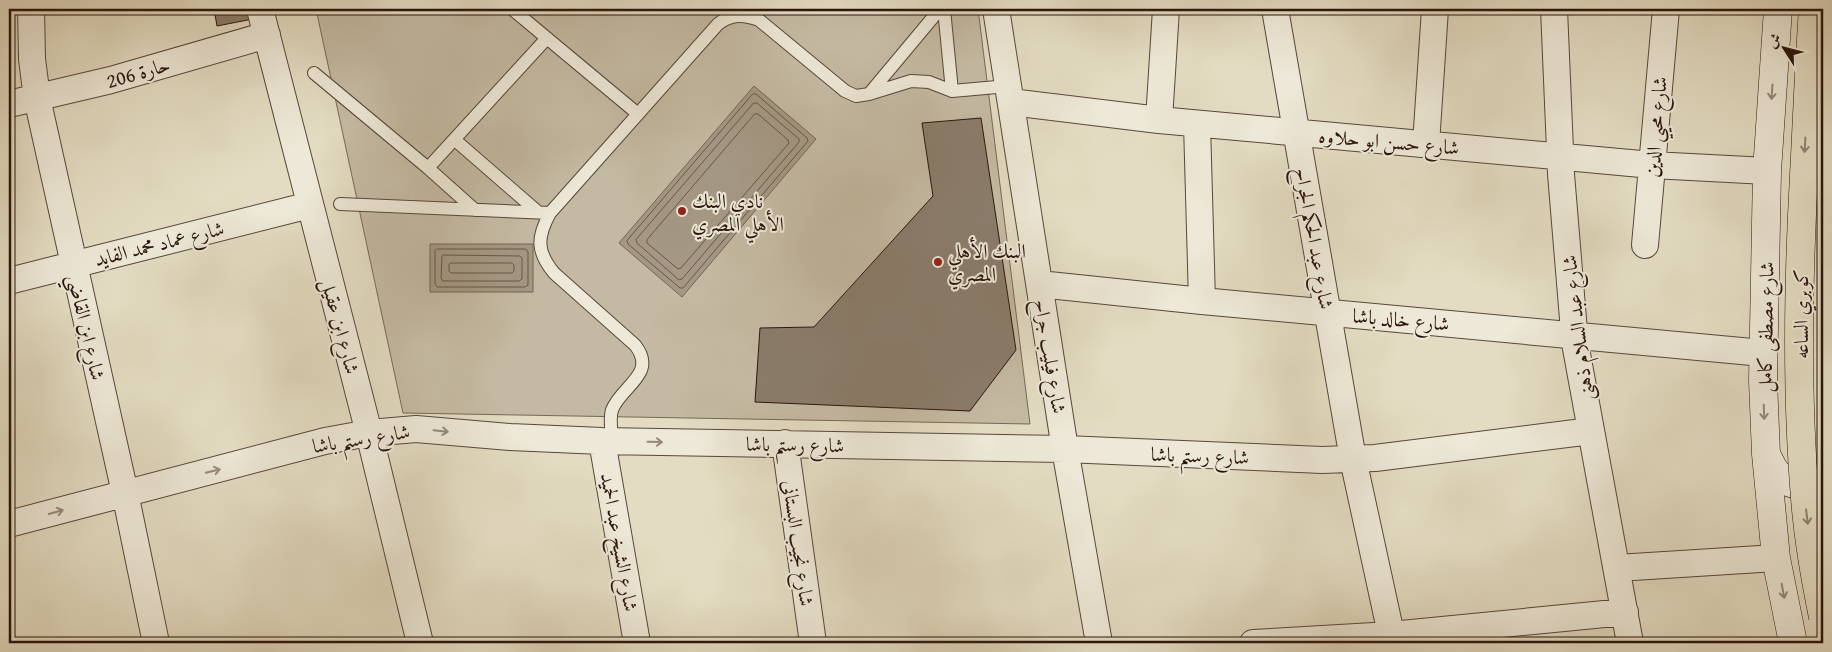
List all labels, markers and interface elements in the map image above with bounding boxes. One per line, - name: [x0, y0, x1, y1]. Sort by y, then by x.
- north arrow: [1760, 22, 1810, 72]
- text: ش: [1761, 29, 1786, 52]
- street label: حارة 206: [103, 49, 173, 95]
- street label: شارع محيي الدين: [1636, 75, 1679, 179]
- one-way arrow: [1768, 84, 1777, 100]
- street label: شارع حسن ابو حلاوه: [1317, 120, 1461, 166]
- one-way arrow: [1801, 136, 1810, 152]
- street label: شارع عبد الحكم الجراح: [1283, 165, 1342, 312]
- place label: نادي البنك الأهلي المصري: [692, 186, 784, 244]
- marker: نادي البنك الأهلي المصري: [676, 205, 688, 217]
- street label: شارع عماد محمد الفايد: [91, 213, 228, 277]
- place label: البنك الأهلي المصري: [948, 236, 1026, 290]
- street label: شارع عبد السلام ذهنى: [1554, 253, 1604, 402]
- marker: البنك الأهلي المصري: [932, 256, 944, 268]
- street label: شارع مصطفى كامل: [1749, 261, 1785, 393]
- street label: كوبري الساعه: [1786, 269, 1817, 359]
- street label: شارع ابن القاضي: [56, 271, 113, 384]
- street label: شارع ابن عقيل: [310, 275, 368, 378]
- street label: شارع فيليب جراح: [1024, 296, 1074, 416]
- street label: شارع خالد باشا: [1351, 300, 1451, 342]
- one-way arrow: [1759, 404, 1769, 420]
- street label: شارع رستم باشا: [310, 416, 413, 466]
- one-way arrow: [432, 426, 448, 436]
- street label: شارع رستم باشا: [745, 429, 844, 465]
- one-way arrow: [647, 437, 663, 447]
- street label: شارع رستم باشا: [1150, 439, 1250, 477]
- one-way arrow: [205, 466, 221, 475]
- street label: شارع الشيخ عبد الحميد: [590, 470, 646, 614]
- street label: شارع نجيب البستانى: [772, 478, 822, 609]
- one-way arrow: [47, 506, 63, 516]
- one-way arrow: [1802, 509, 1812, 525]
- one-way arrow: [1778, 583, 1788, 599]

